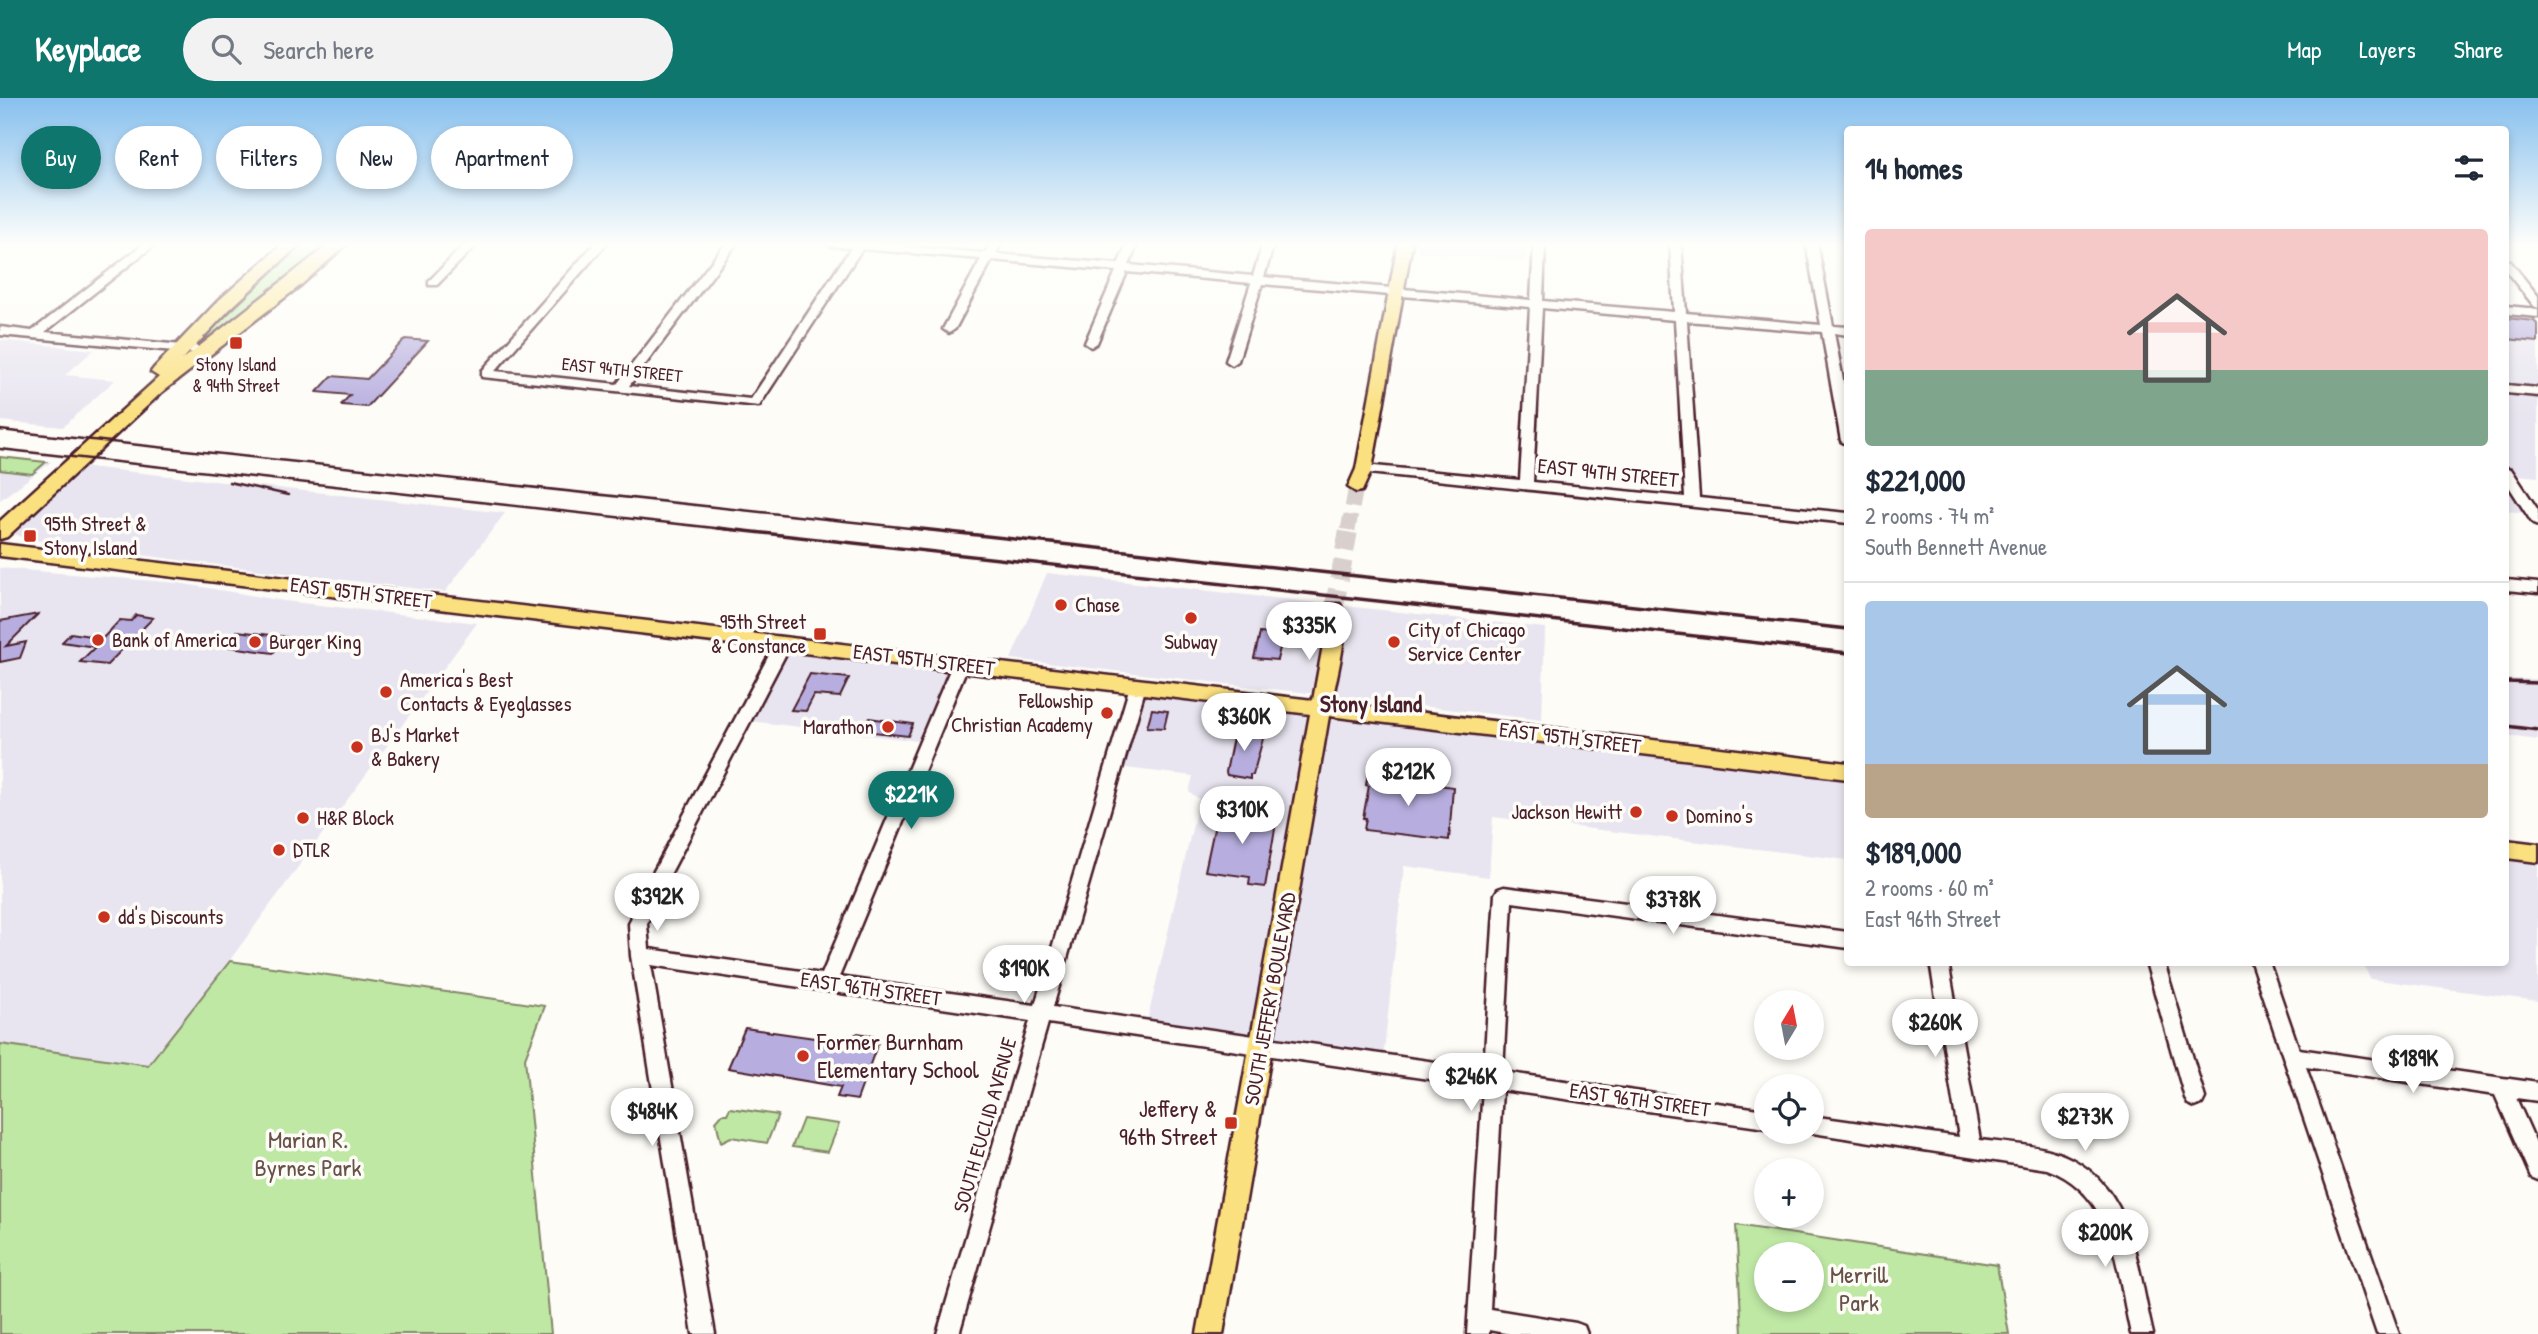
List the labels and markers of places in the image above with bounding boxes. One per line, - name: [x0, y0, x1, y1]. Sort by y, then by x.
- marker: Stony Island & 94th Street: [228, 335, 244, 351]
- place label: Stony Island & 94th Street: [193, 352, 280, 398]
- place label: 95th Street & Stony Island: [44, 509, 146, 562]
- marker: 95th Street & Stony Island: [22, 528, 38, 544]
- place label: Chase: [1075, 590, 1120, 619]
- marker: Chase: [1053, 597, 1069, 613]
- pin: $335K: [1260, 602, 1358, 662]
- place label: 95th Street & Constance: [711, 607, 807, 660]
- marker: Subway: [1183, 610, 1199, 626]
- place label: City of Chicago Service Center: [1408, 615, 1525, 668]
- place label: Bank of America: [112, 625, 237, 654]
- marker: 95th Street & Constance: [812, 626, 828, 642]
- place label: Burger King: [269, 627, 361, 656]
- place label: Subway: [1164, 627, 1218, 656]
- marker: Bank of America: [90, 632, 106, 648]
- marker: Burger King: [247, 634, 263, 650]
- marker: City of Chicago Service Center: [1386, 634, 1402, 650]
- place label: America's Best Contacts & Eyeglasses: [400, 665, 571, 718]
- marker: America's Best Contacts & Eyeglasses: [378, 684, 394, 700]
- place label: Fellowship Christian Academy: [951, 686, 1093, 739]
- pin: $360K: [1195, 694, 1293, 753]
- marker: Fellowship Christian Academy: [1099, 705, 1115, 721]
- place label: Marathon: [803, 712, 874, 741]
- marker: Marathon: [880, 719, 896, 735]
- place label: BJ's Market & Bakery: [371, 720, 460, 773]
- marker: BJ's Market & Bakery: [349, 739, 365, 755]
- pin: $212K: [1359, 748, 1457, 808]
- pin: $221K: [862, 772, 960, 831]
- pin: $310K: [1193, 786, 1291, 846]
- place label: Jackson Hewitt: [1511, 797, 1623, 826]
- place label: Domino's: [1686, 801, 1753, 830]
- place label: H&R Block: [317, 803, 394, 832]
- marker: Jackson Hewitt: [1628, 804, 1644, 820]
- marker: Domino's: [1664, 808, 1680, 824]
- marker: H&R Block: [295, 810, 311, 826]
- place label: DTLR: [293, 835, 330, 864]
- marker: DTLR: [271, 842, 287, 858]
- pin: $392K: [608, 874, 706, 933]
- pin: $378K: [1624, 876, 1722, 936]
- place label: dd's Discounts: [118, 902, 223, 931]
- marker: dd's Discounts: [96, 909, 112, 925]
- pin: $190K: [975, 946, 1073, 1005]
- pin: $260K: [1886, 1000, 1984, 1059]
- place label: Former Burnham Elementary School: [816, 1025, 980, 1085]
- pin: $189K: [2364, 1035, 2462, 1095]
- marker: Former Burnham Elementary School: [795, 1048, 811, 1064]
- pin: $246K: [1422, 1054, 1520, 1113]
- pin: $484K: [603, 1088, 701, 1148]
- place label: Jeffery & 96th Street: [1119, 1092, 1218, 1152]
- pin: $273K: [2036, 1094, 2134, 1153]
- marker: Jeffery & 96th Street: [1223, 1115, 1239, 1131]
- pin: $200K: [2056, 1210, 2154, 1269]

